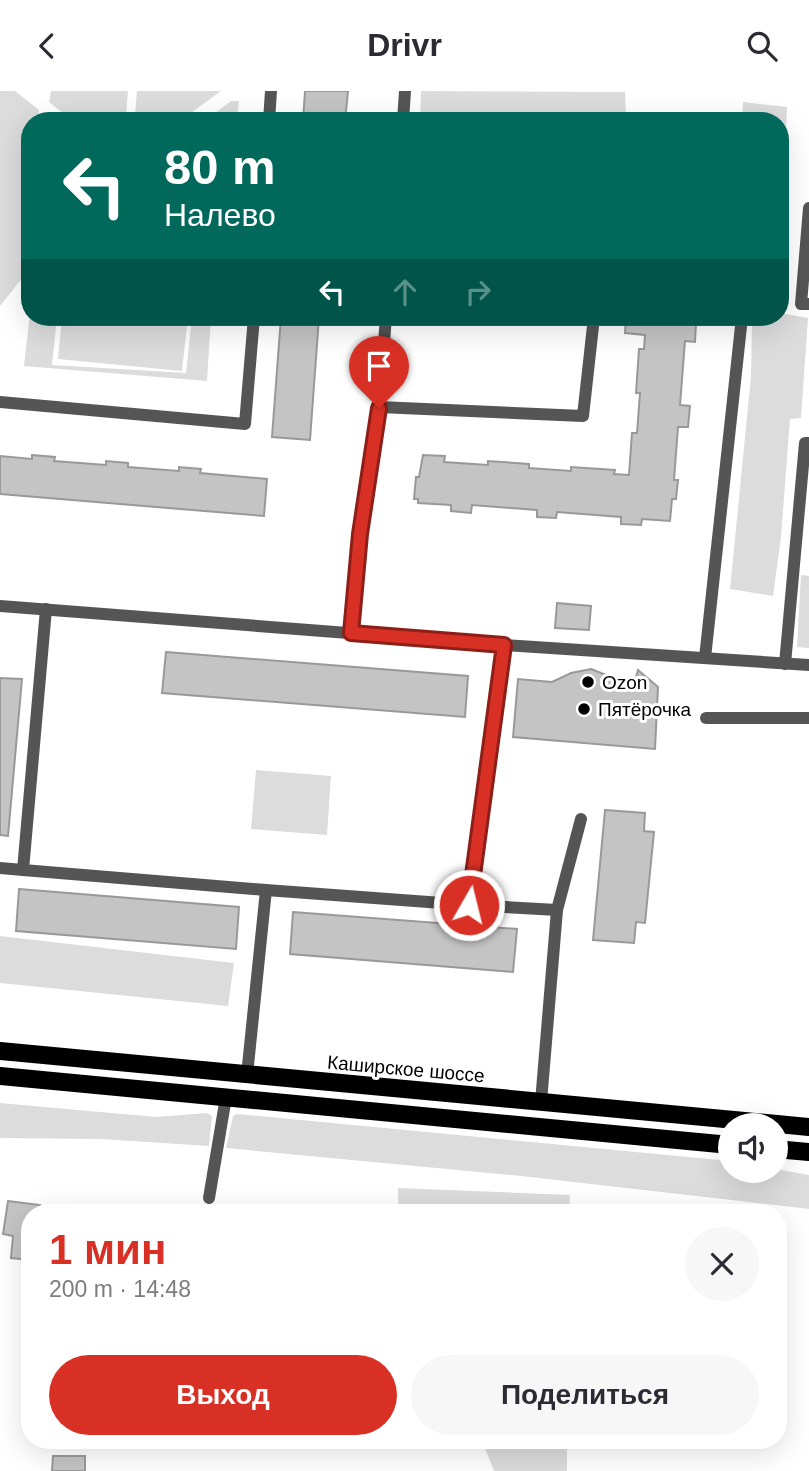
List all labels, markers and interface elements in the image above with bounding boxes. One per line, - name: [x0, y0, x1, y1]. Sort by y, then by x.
- icon: back: [28, 27, 66, 65]
- text: Drivr: [367, 27, 442, 63]
- icon: search: [743, 27, 781, 65]
- icon: left: [49, 140, 140, 231]
- text: 80 m: [164, 140, 276, 194]
- text: Налево: [164, 197, 276, 233]
- icon: left: [313, 273, 351, 311]
- icon: ahead: [386, 273, 424, 311]
- icon: right: [459, 273, 497, 311]
- pin: [349, 336, 409, 408]
- icon: arrive: [360, 347, 398, 385]
- place label: Ozon: [602, 672, 647, 693]
- marker: Ozon: [580, 674, 596, 690]
- place label: Пятёрочка: [598, 699, 692, 720]
- marker: Пятёрочка: [576, 701, 592, 717]
- position arrow: [432, 868, 506, 942]
- street label: Каширское шоссе: [326, 1052, 486, 1086]
- map controls: [718, 1113, 788, 1183]
- button: sound: [718, 1113, 788, 1183]
- text: 1 мин: [49, 1226, 166, 1273]
- button: close: [685, 1227, 759, 1301]
- text: 200 m · 14:48: [49, 1276, 191, 1302]
- button: Выход: [49, 1355, 397, 1435]
- button: Поделиться: [411, 1355, 759, 1435]

